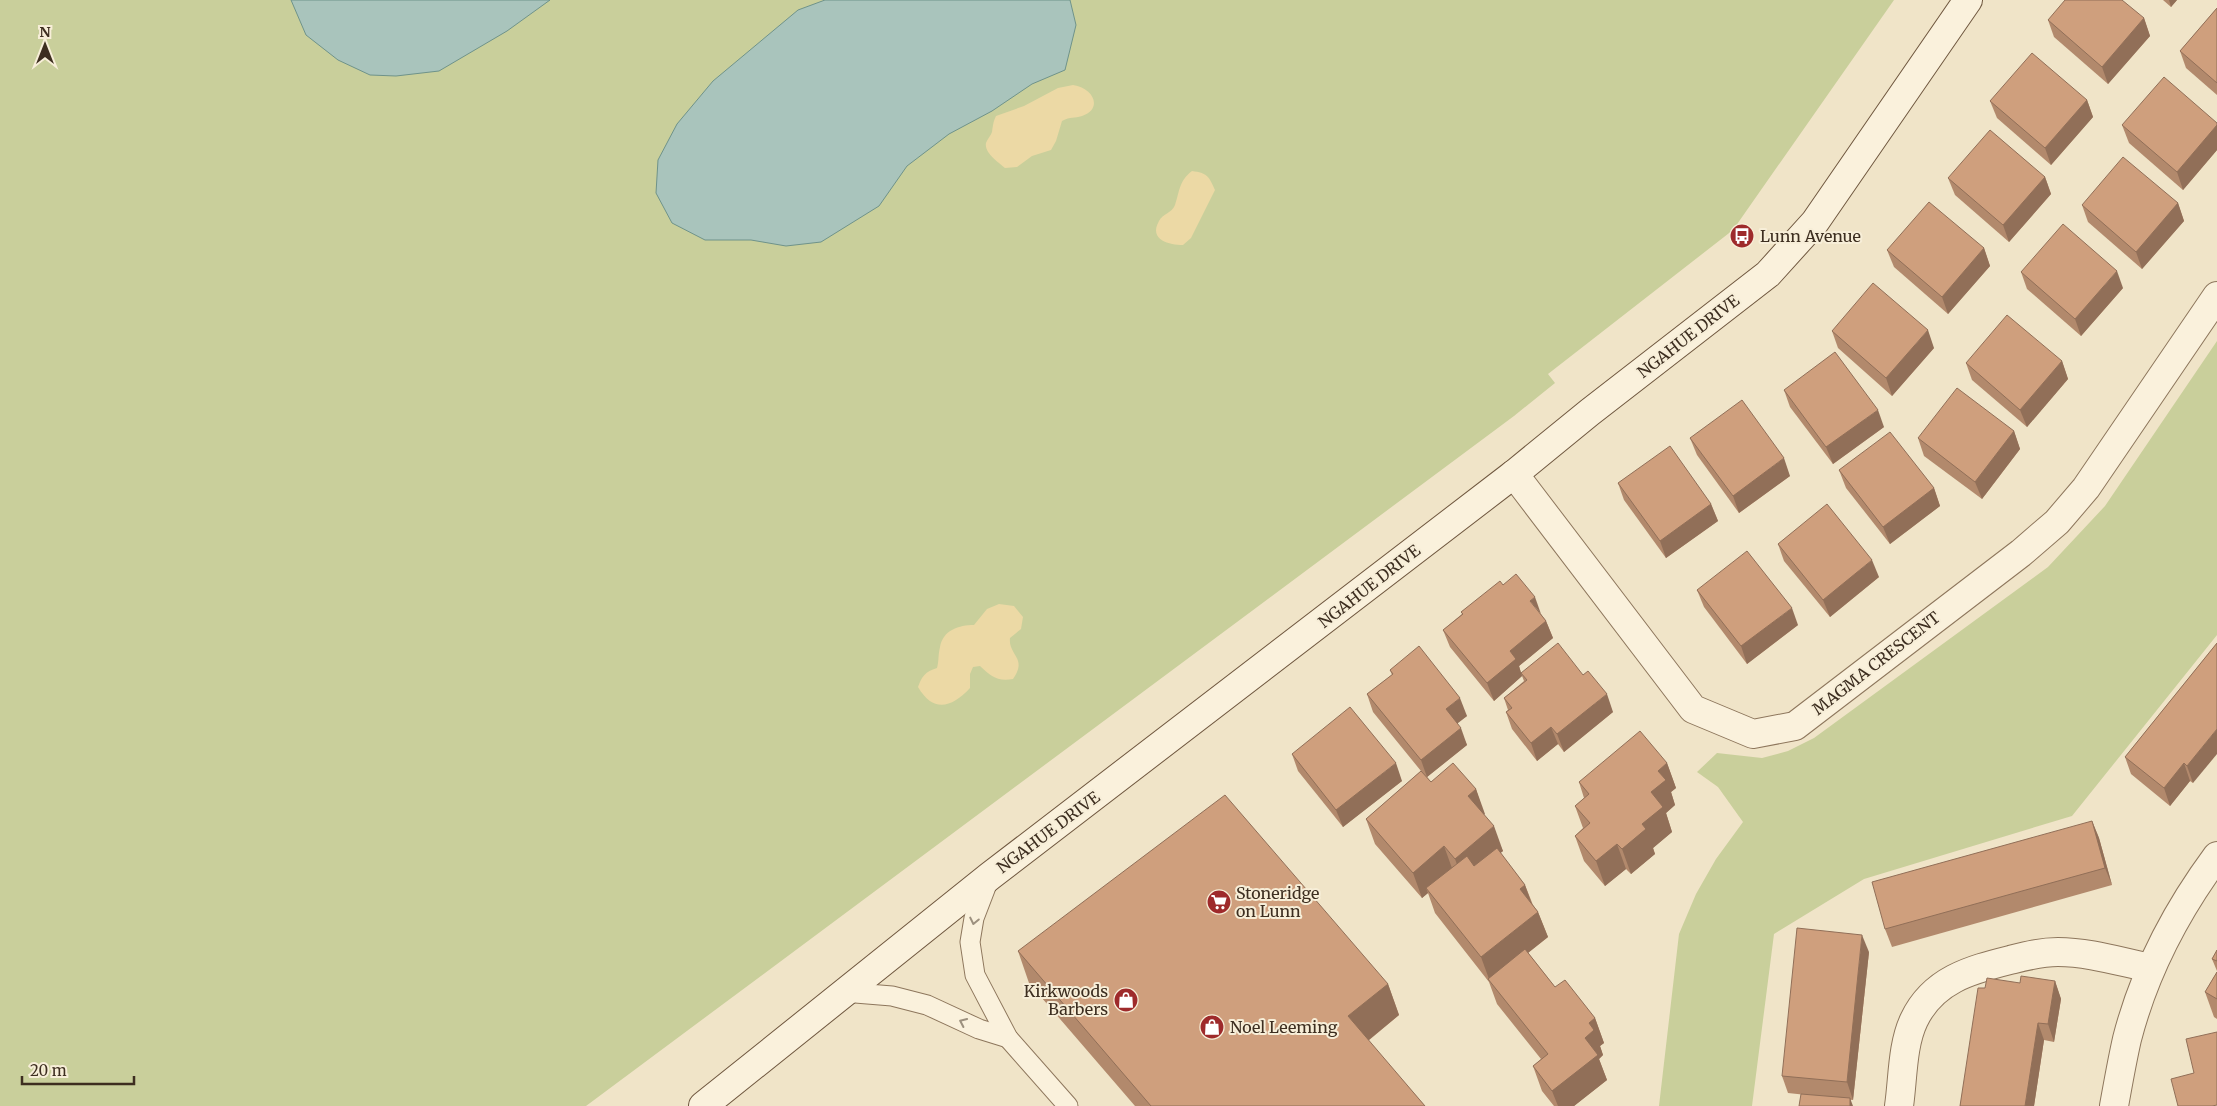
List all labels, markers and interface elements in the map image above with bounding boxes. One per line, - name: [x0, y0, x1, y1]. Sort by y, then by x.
- north arrow: [20, 20, 70, 70]
- text: N: [39, 23, 51, 41]
- bus stop icon: Lunn Avenue: [1729, 223, 1755, 249]
- place label: Lunn Avenue: [1760, 226, 1861, 246]
- street label: NGAHUE DRIVE: [1633, 289, 1744, 382]
- street label: NGAHUE DRIVE: [1314, 539, 1425, 632]
- street label: MAGMA CRESCENT: [1808, 607, 1944, 719]
- street label: NGAHUE DRIVE: [993, 786, 1104, 877]
- place label: Stoneridge on Lunn: [1236, 883, 1319, 921]
- supermarket icon: Stoneridge on Lunn: [1206, 889, 1232, 915]
- one-way arrow: [969, 917, 980, 926]
- place label: Kirkwoods Barbers: [1024, 981, 1108, 1019]
- shop icon: Kirkwoods Barbers: [1113, 987, 1139, 1013]
- shop icon: Noel Leeming: [1199, 1014, 1225, 1040]
- one-way arrow: [959, 1017, 968, 1028]
- place label: Noel Leeming: [1230, 1017, 1338, 1037]
- scale bar: [22, 1054, 135, 1086]
- text: 20 m: [30, 1061, 67, 1080]

